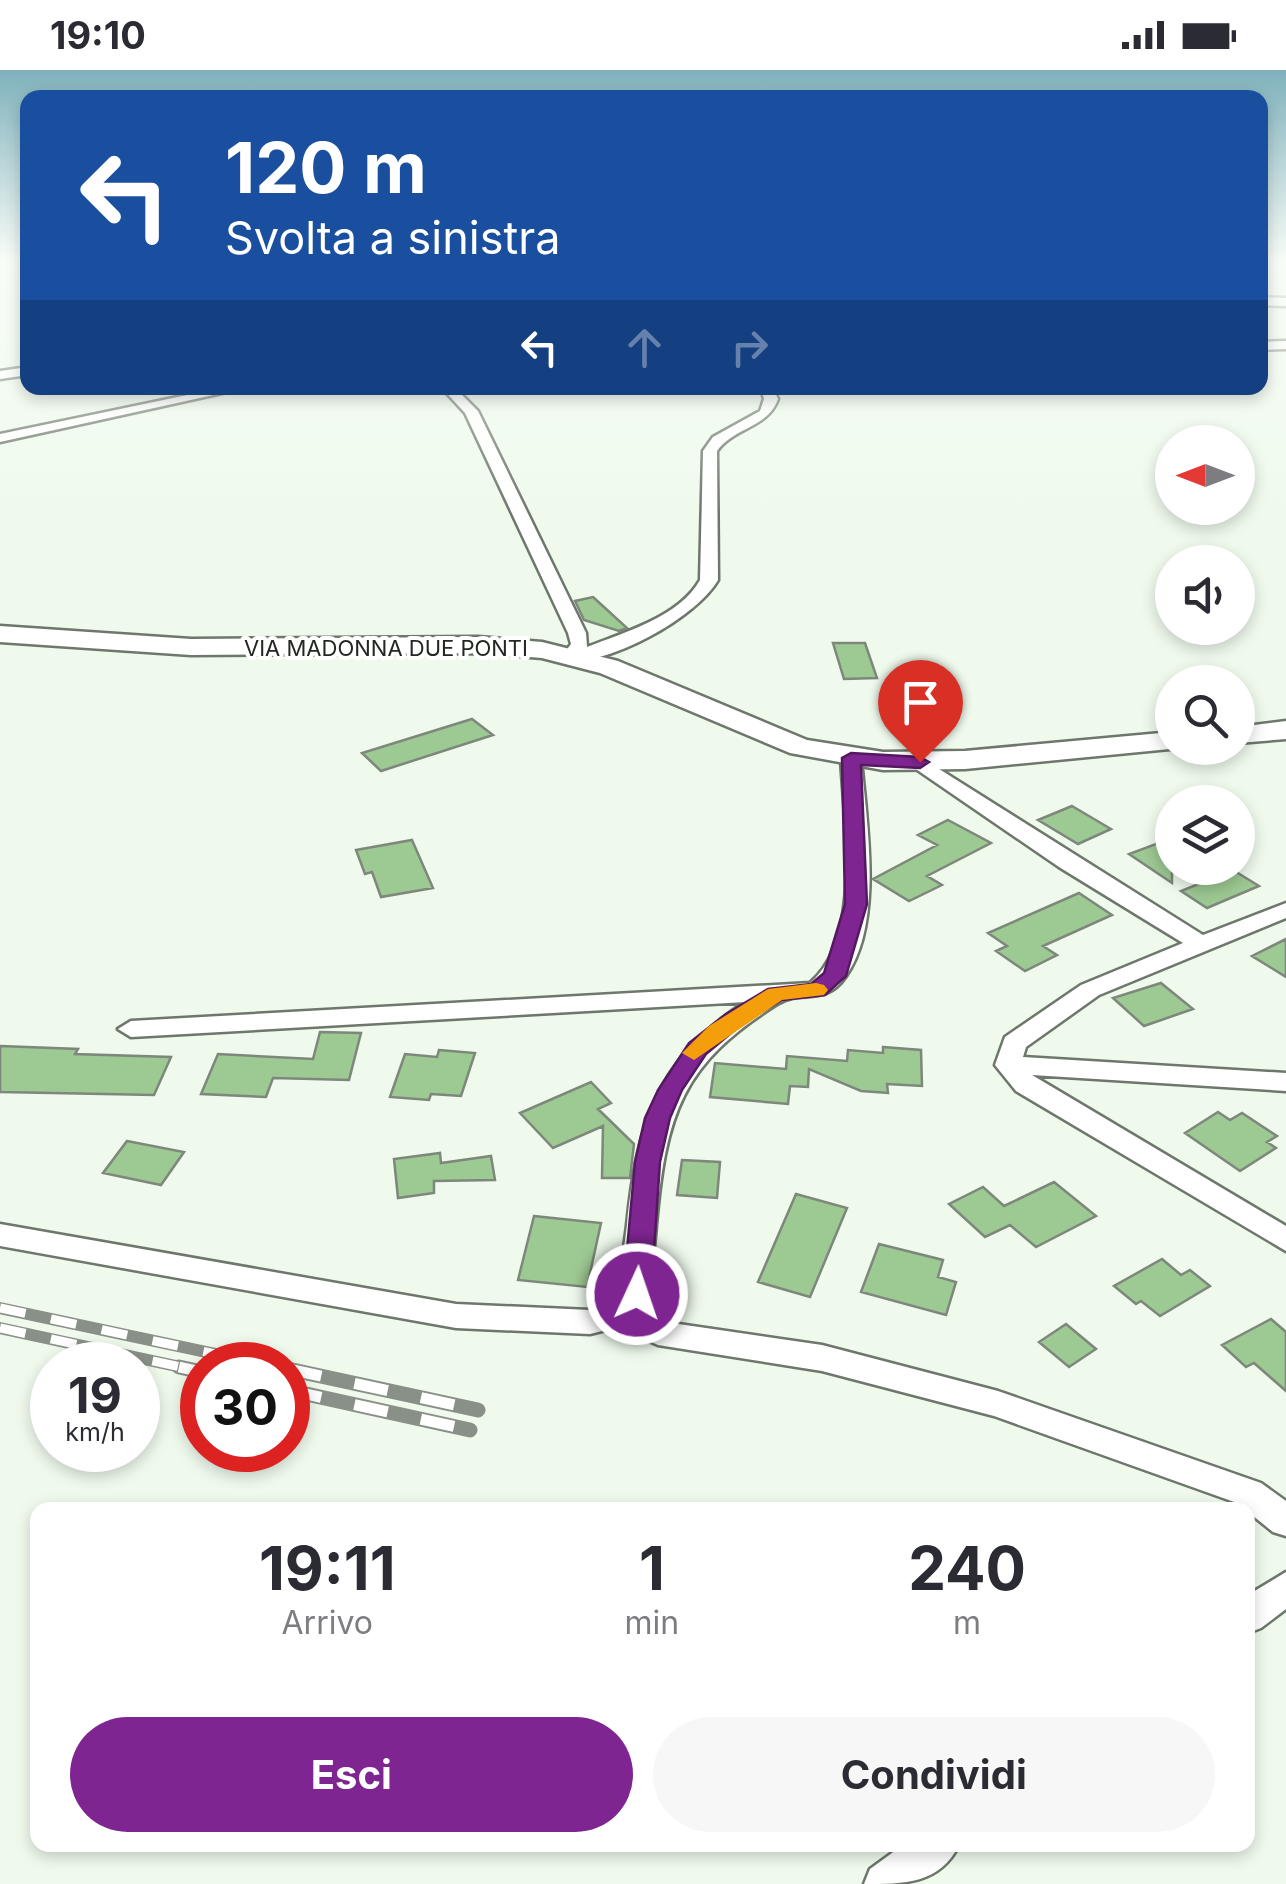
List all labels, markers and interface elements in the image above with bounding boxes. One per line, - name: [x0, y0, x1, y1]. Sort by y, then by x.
- text: 19:10: [50, 12, 146, 58]
- text: 120 m: [225, 125, 427, 210]
- icon: left: [60, 130, 190, 260]
- text: Svolta a sinistra: [225, 210, 560, 265]
- icon: left: [512, 320, 567, 375]
- icon: ahead: [617, 320, 672, 375]
- icon: right: [722, 320, 777, 375]
- north arrow: [1155, 425, 1255, 525]
- map controls: [1155, 425, 1255, 885]
- button: sound: [1155, 545, 1255, 645]
- street label: VIA MADONNA DUE PONTI: [244, 635, 528, 661]
- pin: [878, 660, 963, 763]
- button: search: [1155, 665, 1255, 765]
- icon: arrive: [893, 675, 948, 730]
- button: layers: [1155, 785, 1255, 885]
- position arrow: [585, 1242, 689, 1346]
- speed limit sign: 30: [180, 1342, 310, 1472]
- text: 19: [68, 1365, 122, 1425]
- text: km/h: [65, 1417, 125, 1447]
- text: 19:11: [259, 1532, 396, 1604]
- text: 1: [639, 1532, 665, 1604]
- text: 240: [908, 1532, 1026, 1604]
- text: Arrivo: [282, 1603, 373, 1642]
- text: min: [625, 1603, 679, 1642]
- text: m: [953, 1603, 981, 1642]
- button: Esci: [70, 1717, 633, 1832]
- button: Condividi: [653, 1717, 1215, 1832]

